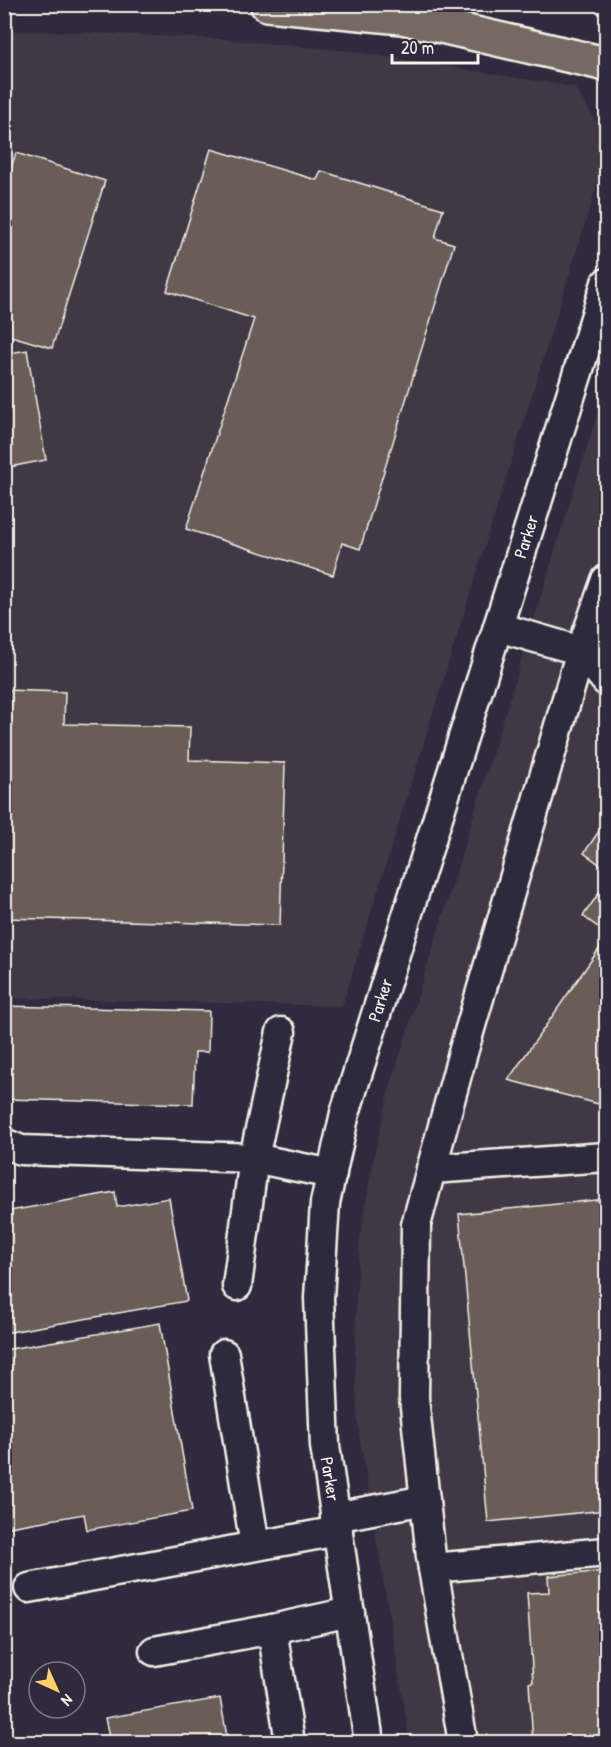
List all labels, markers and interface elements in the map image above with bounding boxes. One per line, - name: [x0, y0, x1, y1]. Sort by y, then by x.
- scale bar: [392, 27, 478, 65]
- text: 20 m: [401, 35, 434, 60]
- street label: Parker: [507, 512, 544, 561]
- street label: Parker: [361, 975, 399, 1025]
- street label: Parker: [315, 1455, 346, 1503]
- north arrow: [27, 1660, 87, 1720]
- text: N: [56, 1690, 78, 1712]

